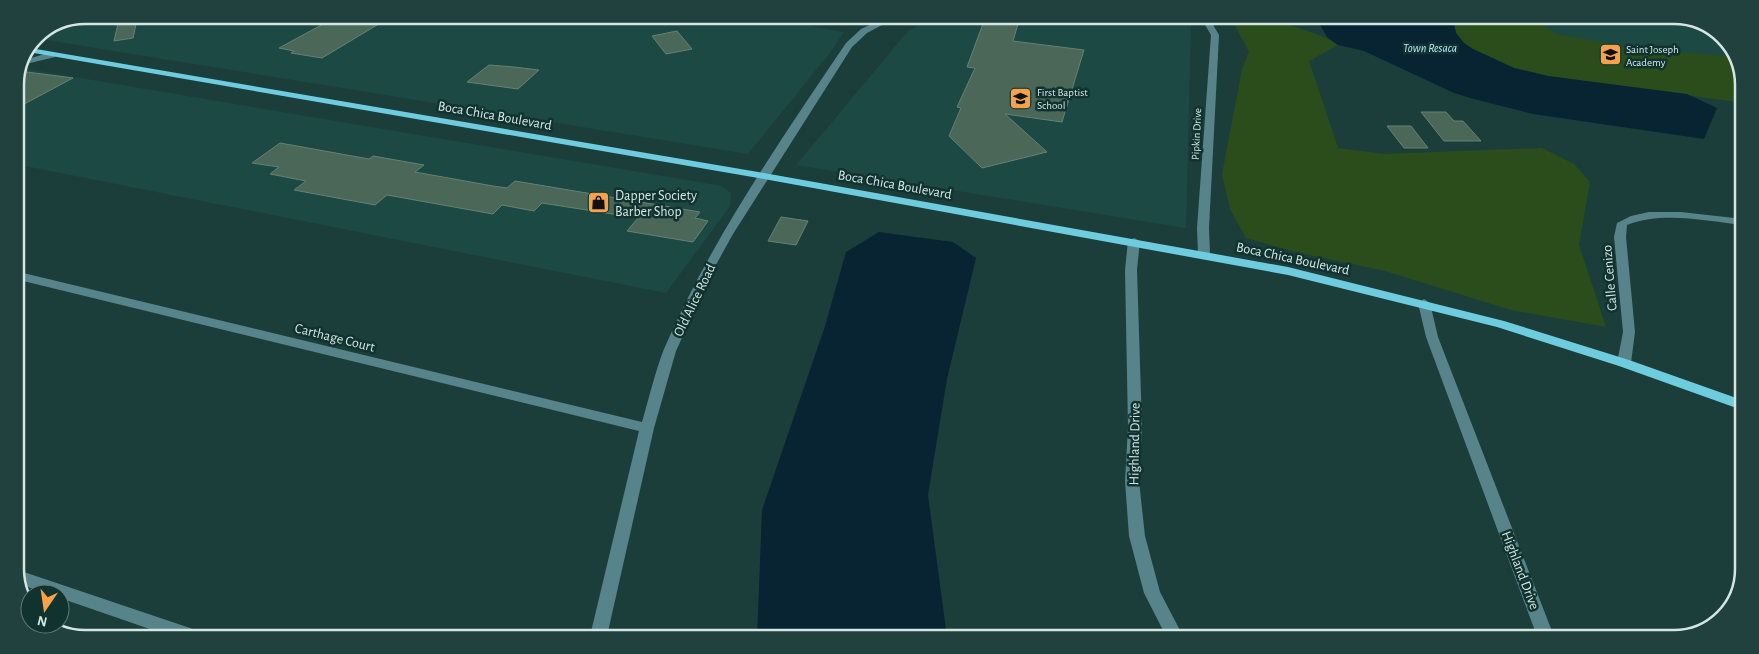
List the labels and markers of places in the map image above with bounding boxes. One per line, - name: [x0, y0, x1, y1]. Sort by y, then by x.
- school or university icon: Saint Joseph Academy: [1598, 43, 1622, 67]
- place label: Saint Joseph Academy: [1626, 44, 1679, 68]
- school or university icon: First Baptist School: [1009, 86, 1033, 110]
- place label: First Baptist School: [1037, 87, 1088, 111]
- place label: Dapper Society Barber Shop: [615, 189, 697, 219]
- shop icon: Dapper Society Barber Shop: [587, 191, 611, 215]

